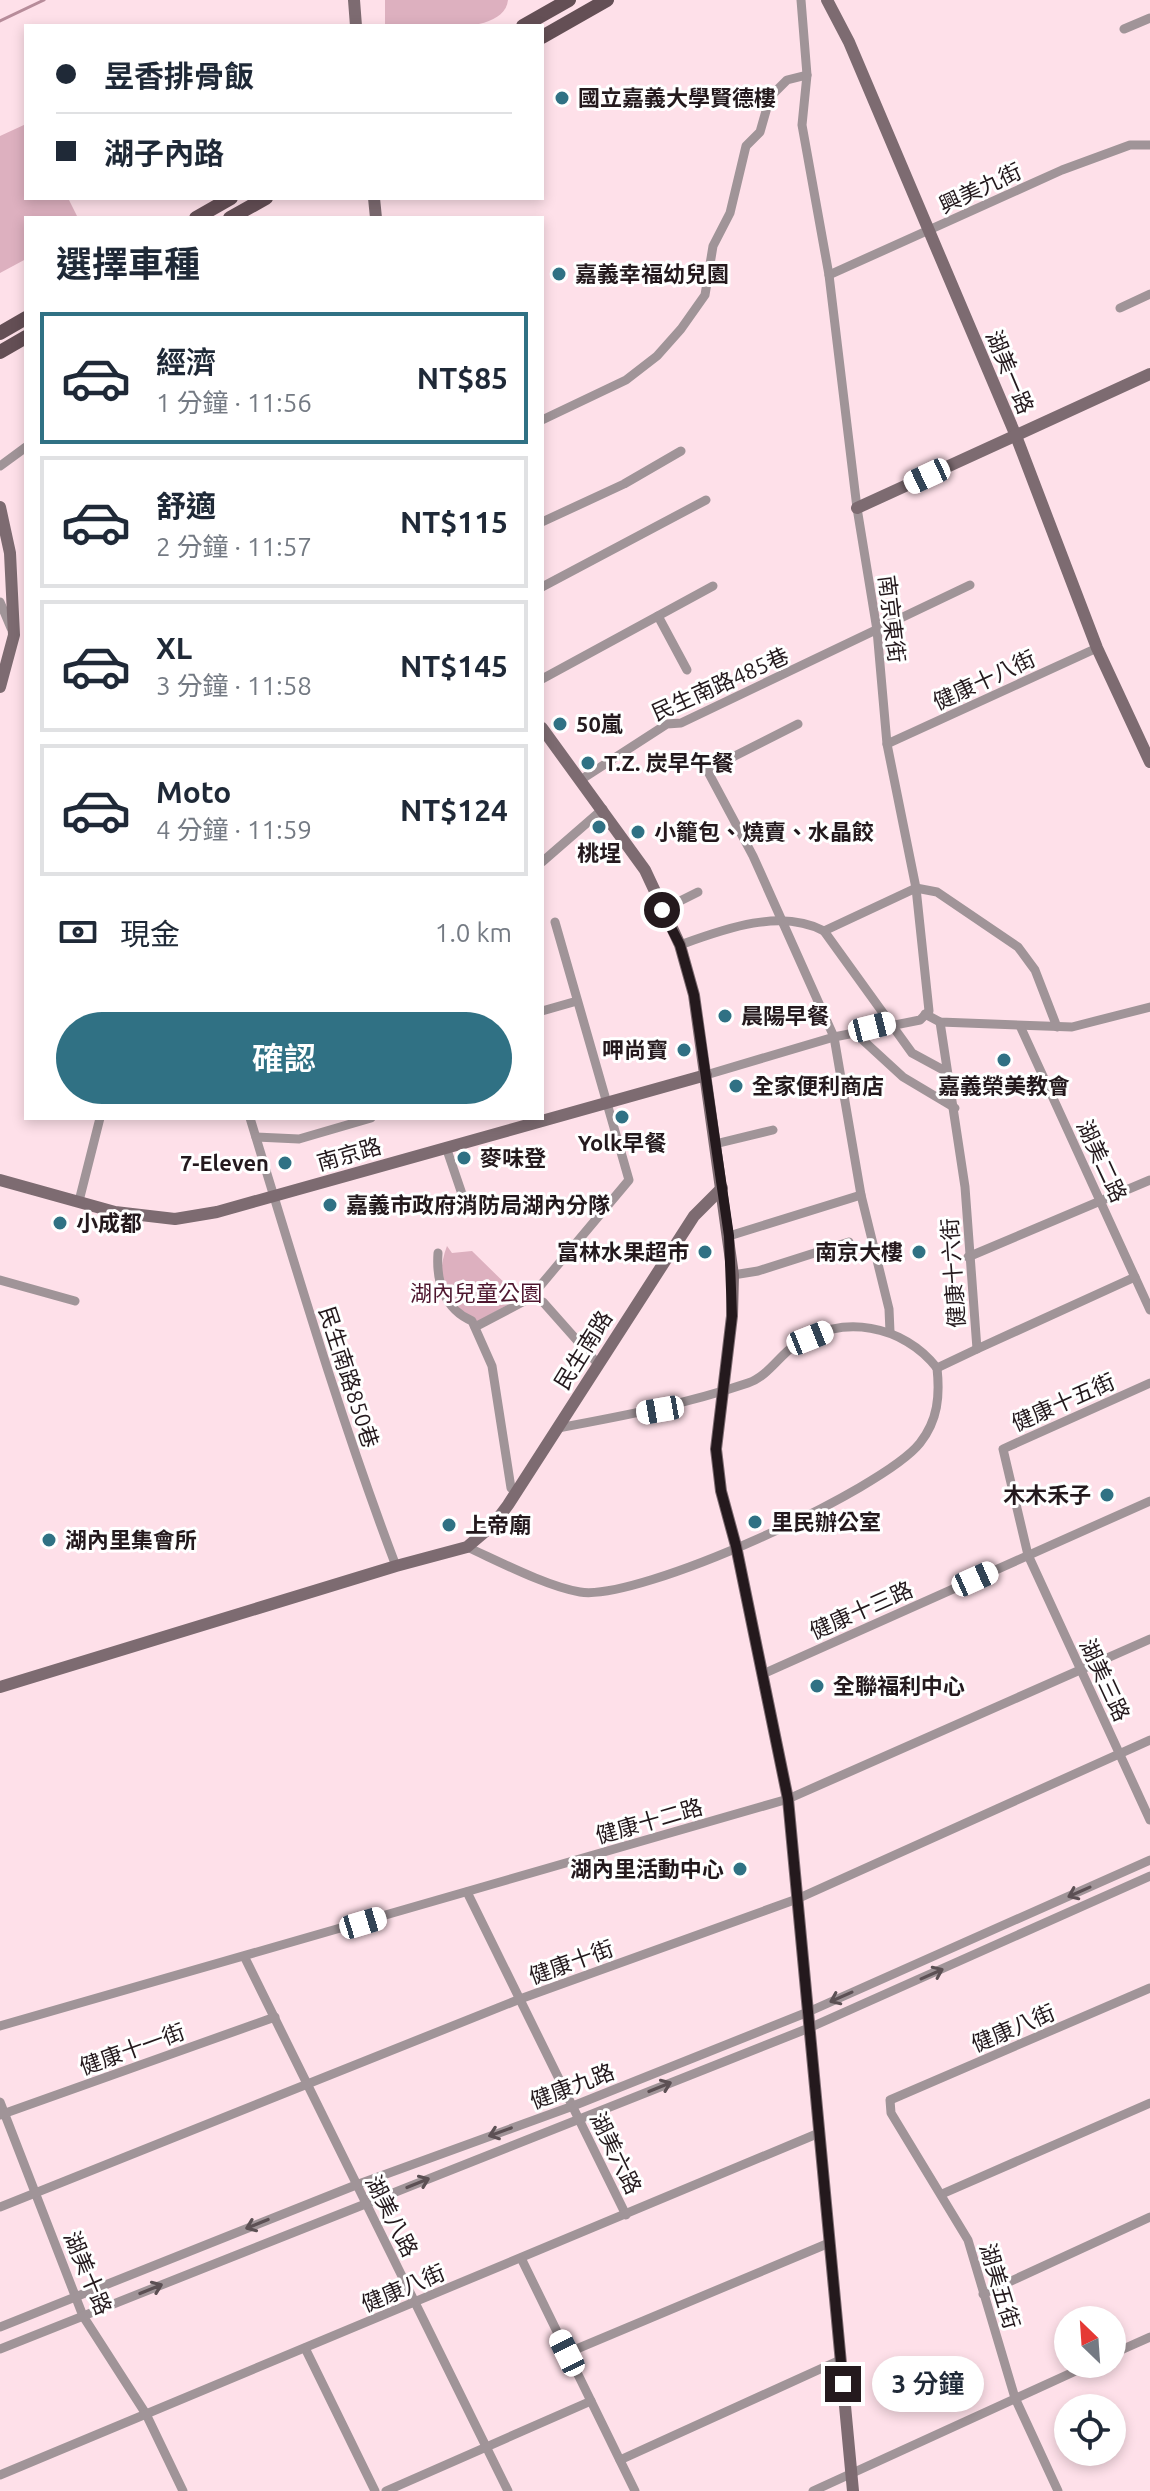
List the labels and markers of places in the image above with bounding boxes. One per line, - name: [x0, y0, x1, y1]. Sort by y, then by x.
- place label: 國立嘉義大學賢德樓: [578, 85, 776, 110]
- marker: 國立嘉義大學賢德樓: [553, 89, 571, 107]
- place label: 嘉義幸福幼兒園: [575, 261, 729, 286]
- marker: 嘉義幸福幼兒園: [550, 265, 568, 283]
- place label: 50嵐: [576, 711, 623, 736]
- marker: 50嵐: [551, 715, 569, 733]
- place label: T.Z. 炭早午餐: [604, 750, 734, 775]
- marker: T.Z. 炭早午餐: [579, 754, 597, 772]
- marker: 桃埕: [590, 818, 608, 836]
- place label: 小籠包、燒賣、水晶餃: [654, 819, 874, 844]
- marker: 小籠包、燒賣、水晶餃: [629, 823, 647, 841]
- place label: 桃埕: [577, 840, 621, 865]
- place label: 晨陽早餐: [741, 1003, 829, 1028]
- marker: 晨陽早餐: [716, 1007, 734, 1025]
- place label: 呷尚寶: [602, 1037, 668, 1062]
- marker: 呷尚寶: [675, 1041, 693, 1059]
- marker: 嘉義榮美教會: [995, 1051, 1013, 1069]
- place label: 全家便利商店: [752, 1073, 884, 1098]
- place label: 嘉義榮美教會: [938, 1073, 1070, 1098]
- marker: 全家便利商店: [727, 1077, 745, 1095]
- marker: Yolk早餐: [613, 1108, 631, 1126]
- place label: Yolk早餐: [578, 1130, 666, 1155]
- place label: 麥味登: [480, 1145, 546, 1170]
- marker: 麥味登: [455, 1149, 473, 1167]
- place label: 7-Eleven: [180, 1150, 269, 1175]
- marker: 7-Eleven: [276, 1154, 294, 1172]
- place label: 嘉義市政府消防局湖內分隊: [346, 1192, 610, 1217]
- marker: 嘉義市政府消防局湖內分隊: [321, 1196, 339, 1214]
- place label: 小成都: [76, 1210, 142, 1235]
- marker: 小成都: [51, 1214, 69, 1232]
- place label: 富林水果超市: [557, 1239, 689, 1264]
- place label: 南京大樓: [815, 1239, 903, 1264]
- marker: 富林水果超市: [696, 1243, 714, 1261]
- marker: 南京大樓: [910, 1243, 928, 1261]
- place label: 木木禾子: [1003, 1482, 1091, 1507]
- marker: 木木禾子: [1098, 1486, 1116, 1504]
- place label: 里民辦公室: [771, 1509, 881, 1534]
- place label: 上帝廟: [465, 1512, 531, 1537]
- marker: 里民辦公室: [746, 1513, 764, 1531]
- marker: 上帝廟: [440, 1516, 458, 1534]
- place label: 湖內里集會所: [65, 1527, 197, 1552]
- marker: 湖內里集會所: [40, 1531, 58, 1549]
- place label: 全聯福利中心: [833, 1673, 965, 1698]
- marker: 全聯福利中心: [808, 1677, 826, 1695]
- place label: 湖內里活動中心: [570, 1856, 724, 1881]
- marker: 湖內里活動中心: [731, 1860, 749, 1878]

